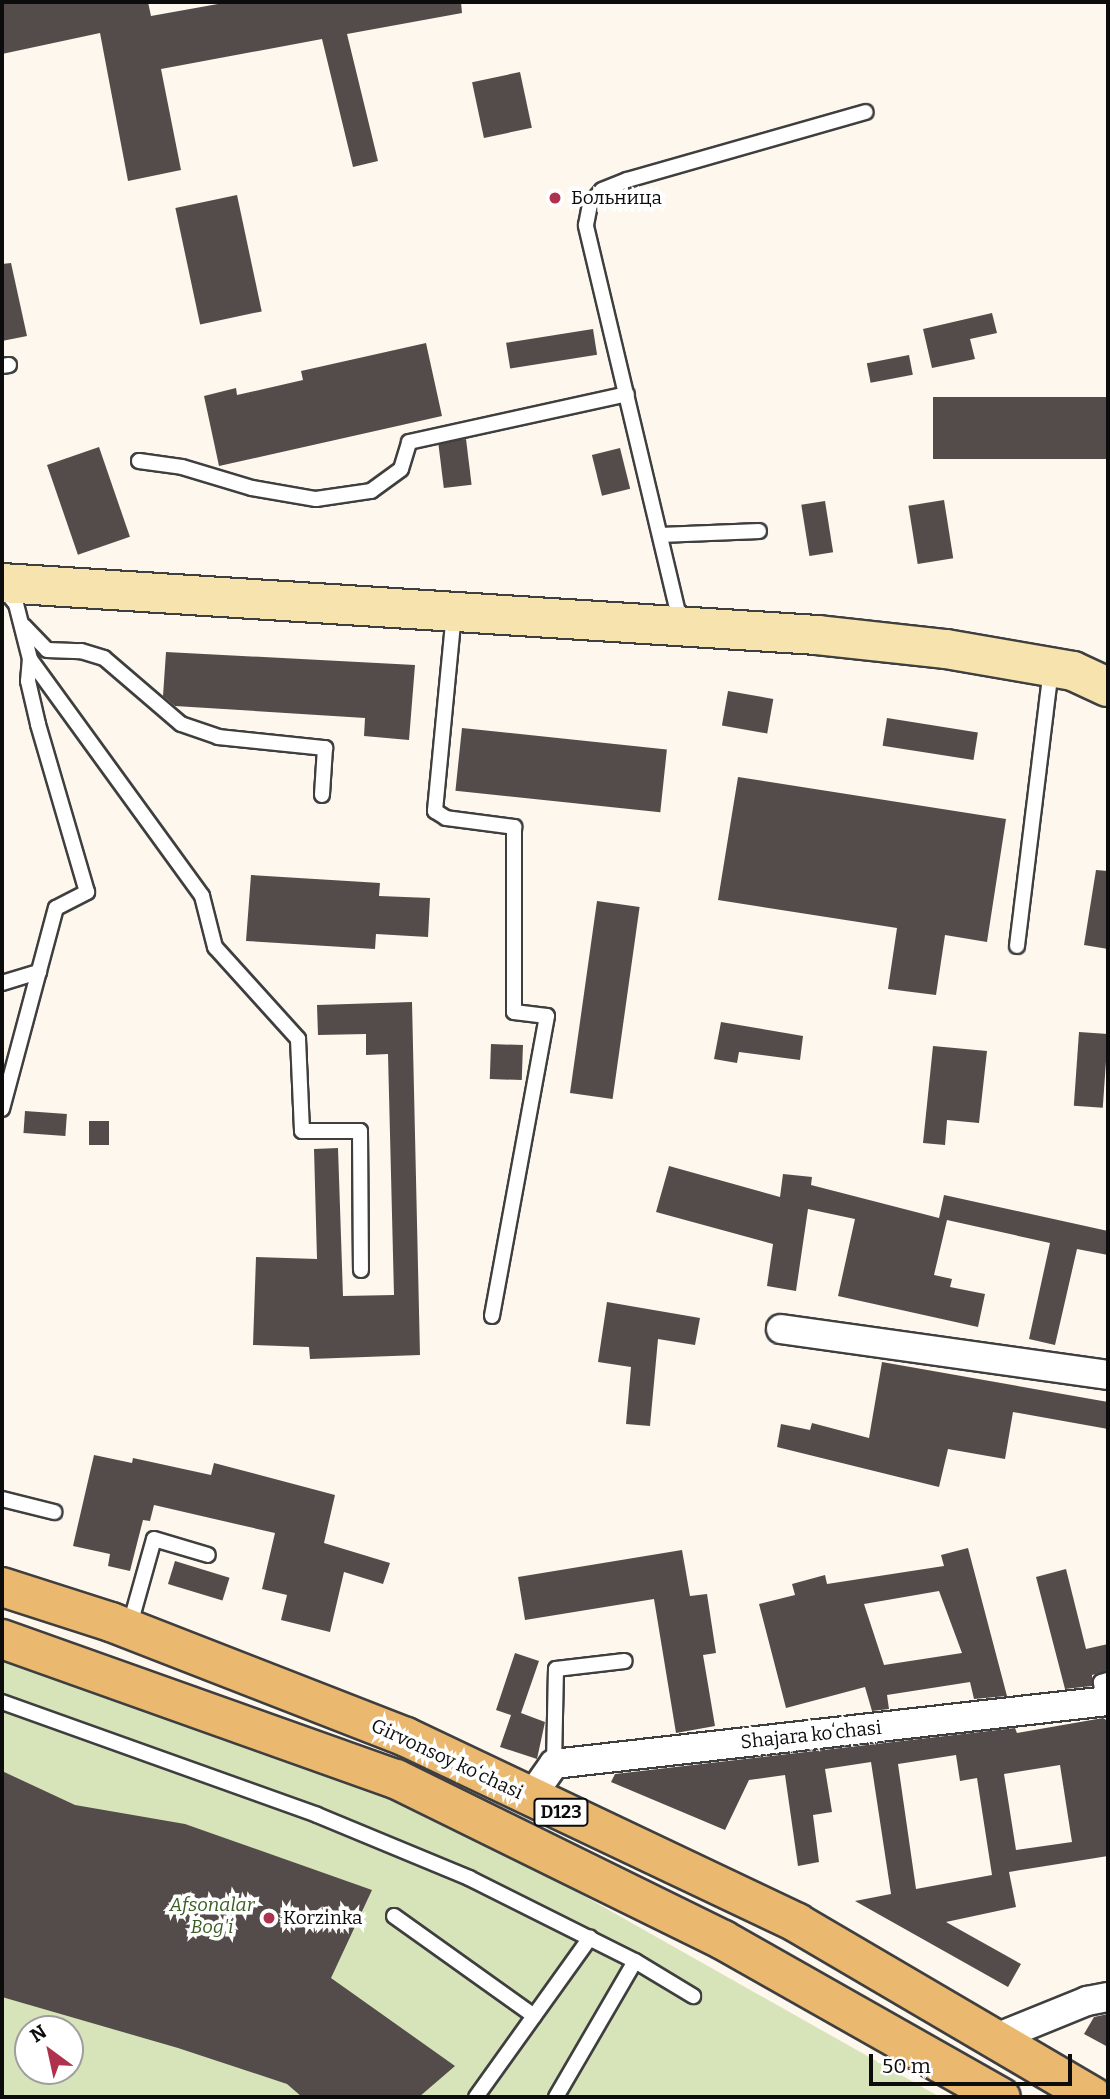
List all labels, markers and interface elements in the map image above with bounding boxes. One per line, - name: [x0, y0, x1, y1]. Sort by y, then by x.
- place label: Больница: [571, 187, 662, 209]
- marker: Больница: [545, 188, 565, 208]
- street label: Girvonsoy koʻchasi: [368, 1714, 526, 1804]
- street label: Shajara koʻchasi: [739, 1716, 883, 1754]
- road number: D123: [533, 1798, 589, 1826]
- park label: Afsonalar Bog'i: [170, 1894, 254, 1938]
- place label: Korzinka: [283, 1907, 362, 1929]
- marker: Korzinka: [261, 1910, 277, 1926]
- north arrow: [14, 2015, 84, 2085]
- text: N: [26, 2020, 51, 2047]
- scale bar: [872, 2039, 1075, 2084]
- text: 50 m: [882, 2053, 931, 2079]

